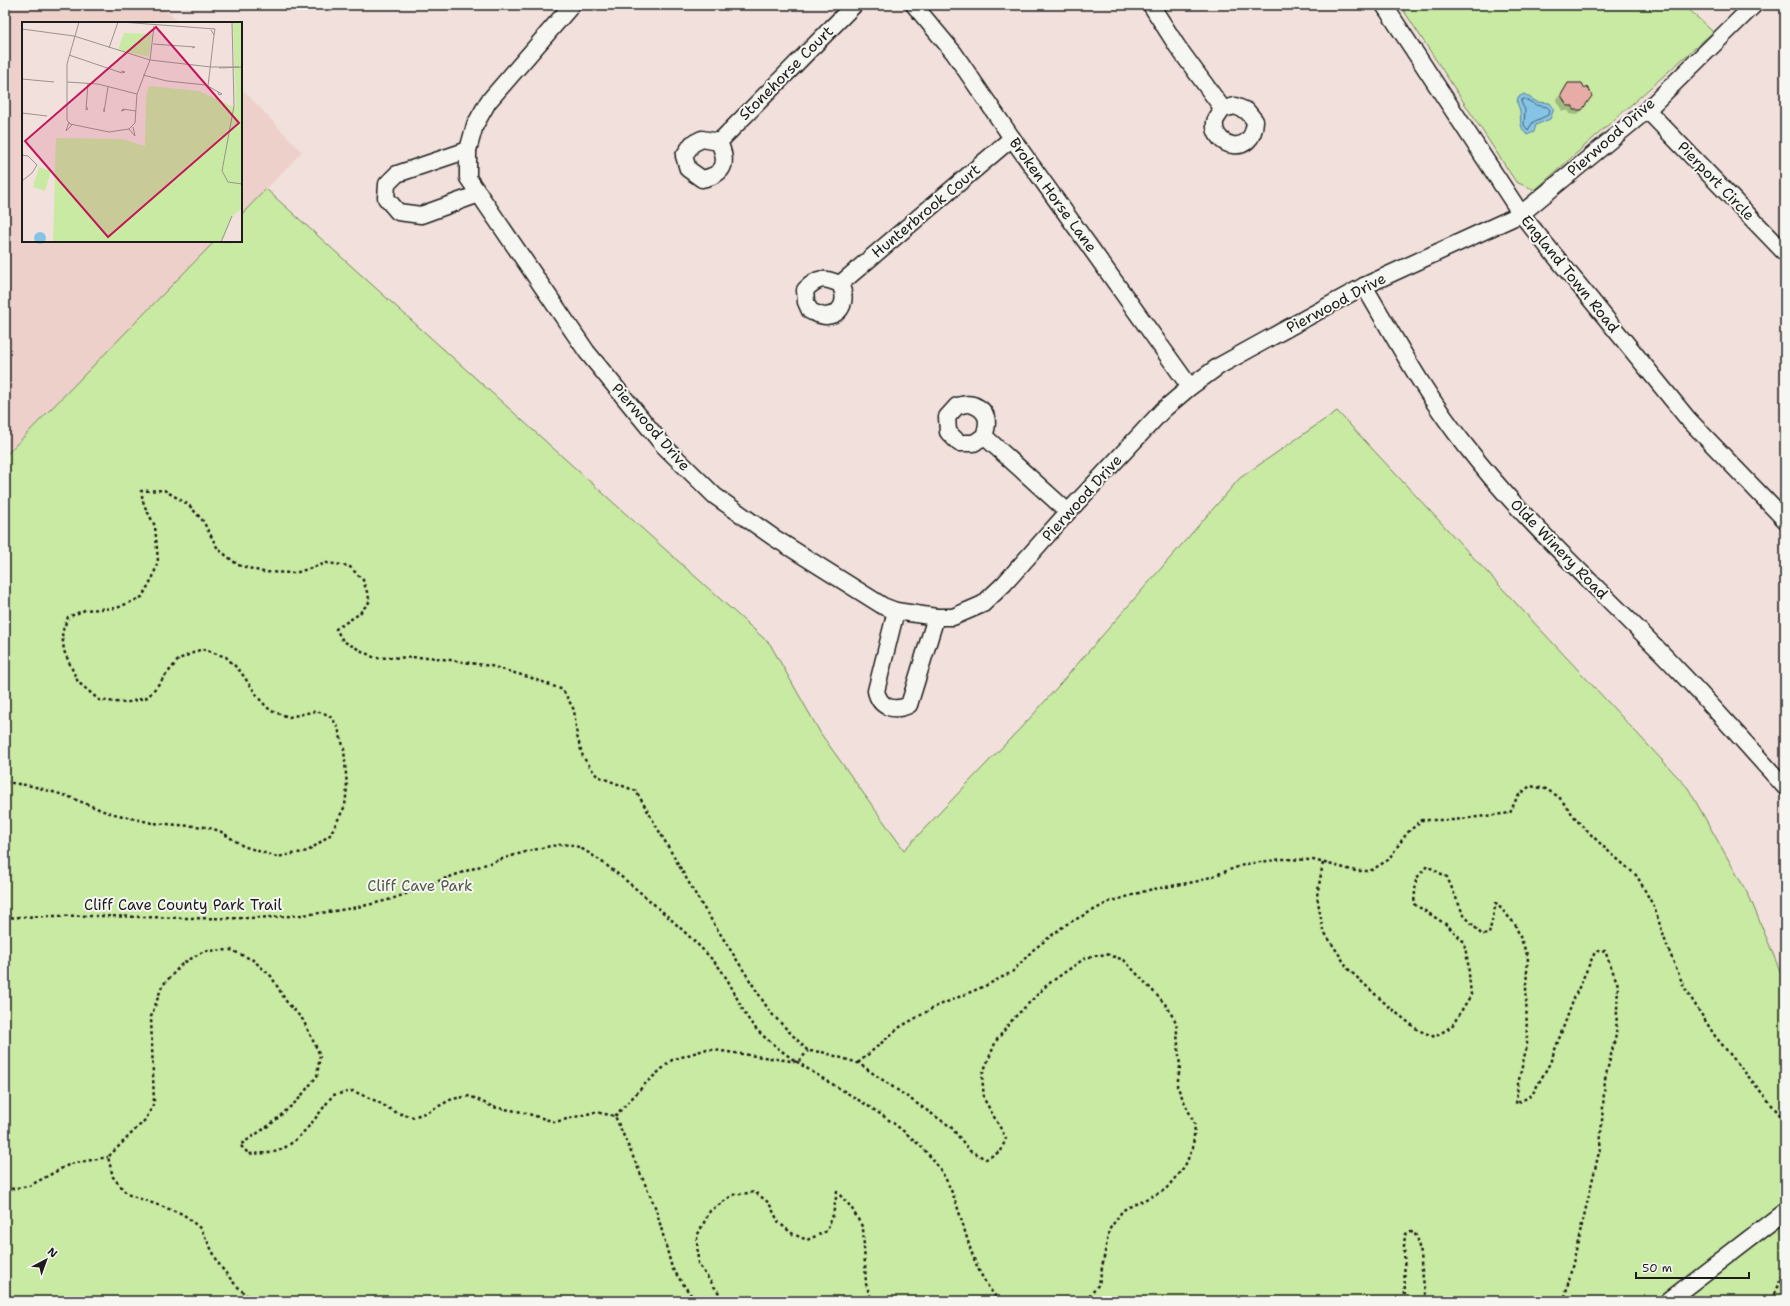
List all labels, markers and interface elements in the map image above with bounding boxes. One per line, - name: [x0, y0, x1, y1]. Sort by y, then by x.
- street label: Stonehorse Court: [734, 21, 838, 125]
- inset map: [22, 22, 242, 242]
- street label: Pierwood Drive: [1563, 93, 1659, 181]
- street label: Broken Horse Lane: [1005, 134, 1101, 256]
- street label: Pierport Circle: [1673, 137, 1759, 225]
- street label: Hunterbrook Court: [867, 160, 985, 262]
- street label: England Town Road: [1516, 211, 1624, 337]
- street label: Pierwood Drive: [1283, 268, 1389, 338]
- street label: Pierwood Drive: [607, 379, 695, 475]
- street label: Pierwood Drive: [1038, 450, 1126, 546]
- street label: Olde Winery Road: [1506, 495, 1612, 604]
- park label: Cliff Cave Park: [367, 876, 473, 896]
- street label: Cliff Cave County Park Trail: [84, 895, 282, 915]
- north arrow: [26, 1240, 66, 1280]
- text: N: [44, 1244, 61, 1262]
- scale bar: [1636, 1254, 1749, 1280]
- text: 50 m: [1642, 1260, 1672, 1276]

